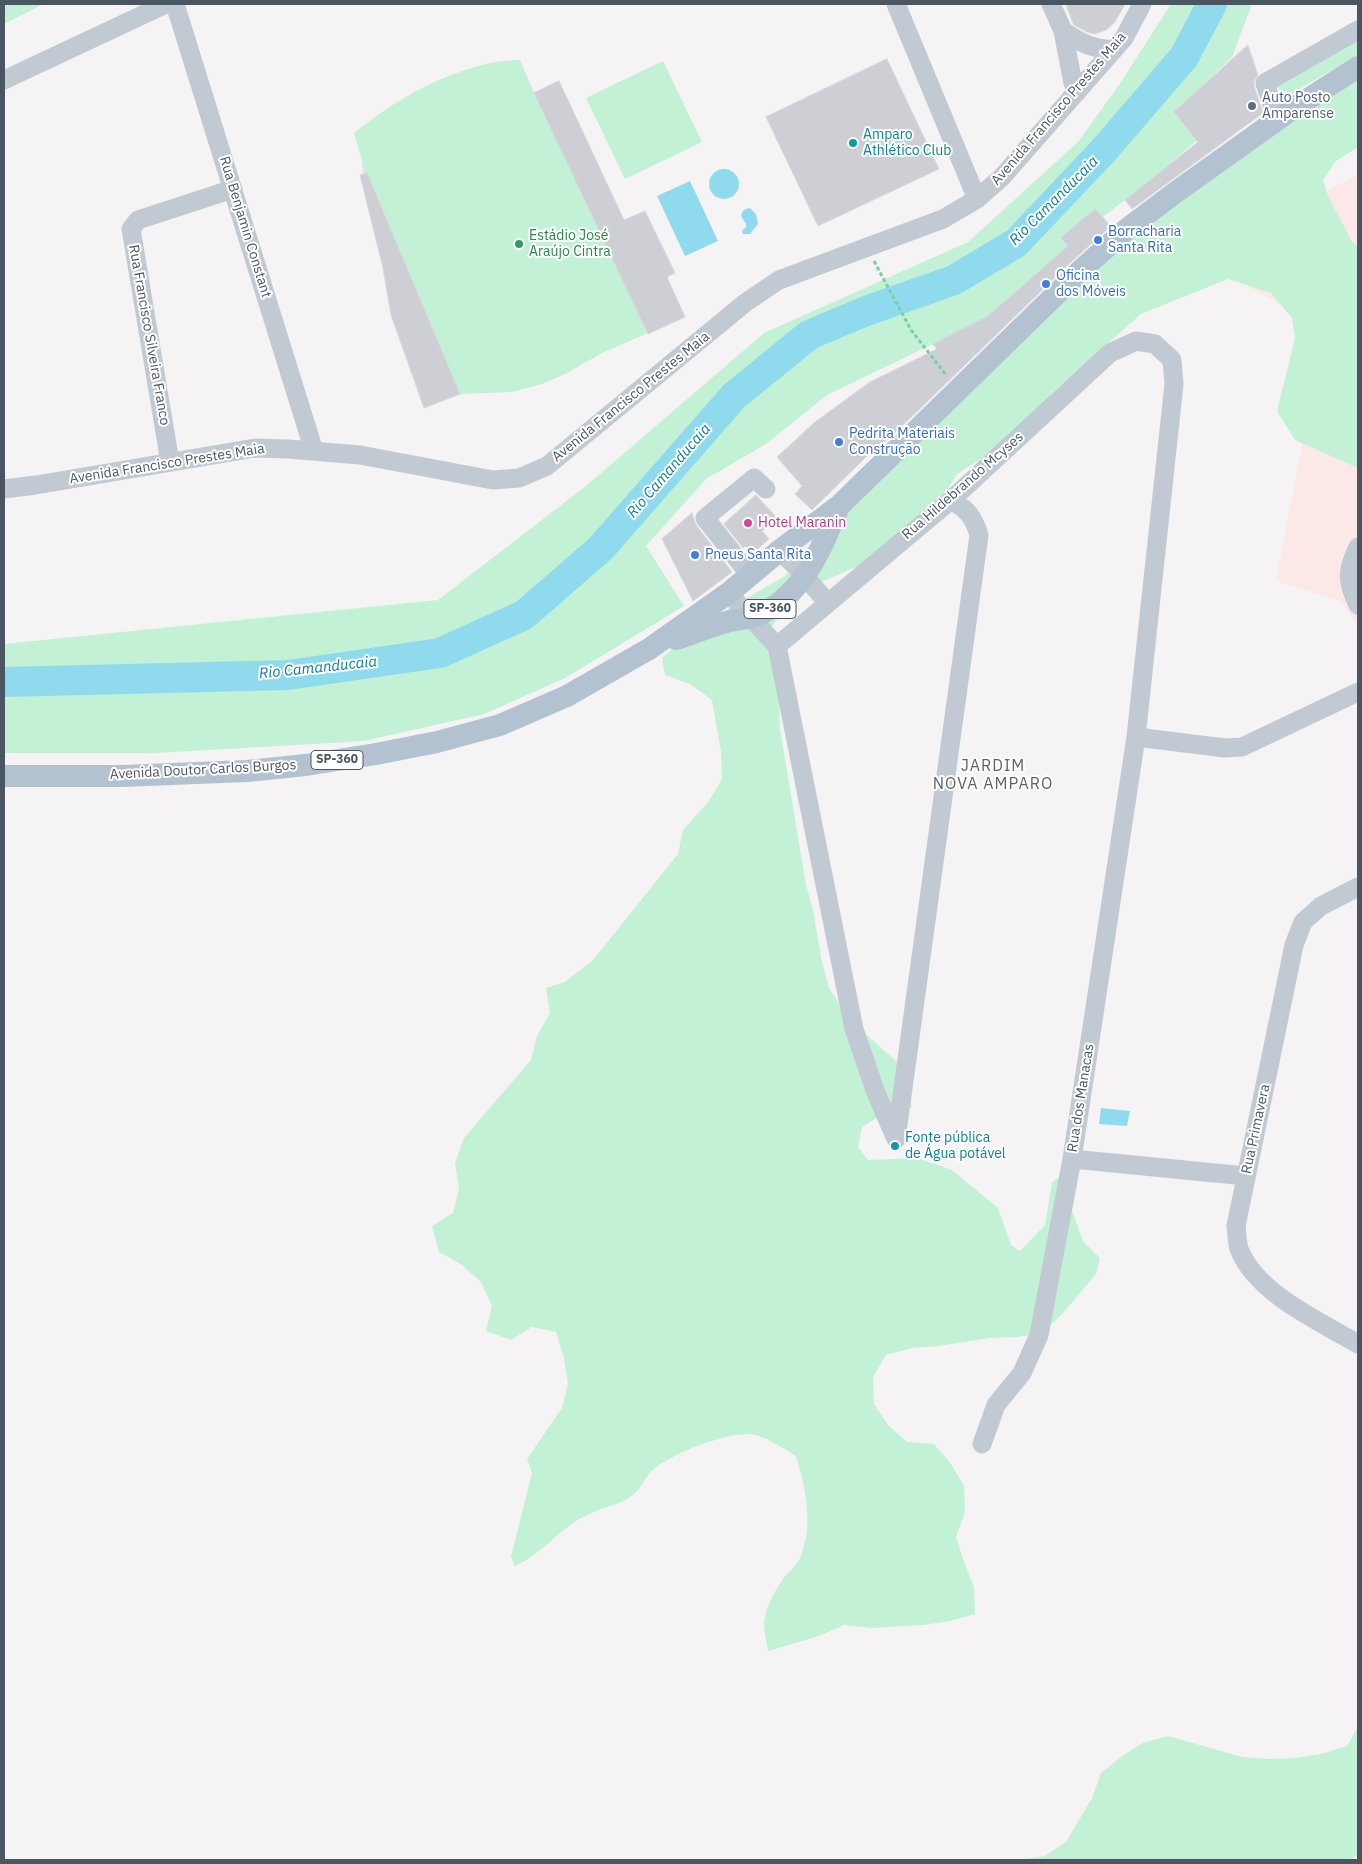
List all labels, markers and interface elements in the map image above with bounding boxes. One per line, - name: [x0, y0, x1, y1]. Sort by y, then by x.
- street label: Avenida Francisco Prestes Maia: [988, 29, 1130, 189]
- place label: Auto Posto Amparense: [1262, 90, 1334, 122]
- marker: Auto Posto Amparense: [1246, 100, 1258, 112]
- place label: Amparo Athlético Club: [863, 127, 951, 160]
- marker: Amparo Athlético Club: [847, 137, 859, 149]
- water label: Rio Camanducaia: [1006, 153, 1102, 249]
- street label: Rua Benjamin Constant: [215, 154, 275, 300]
- place label: Borracharia Santa Rita: [1108, 224, 1181, 256]
- place label: Estádio José Araújo Cintra: [529, 228, 611, 260]
- marker: Borracharia Santa Rita: [1092, 234, 1104, 246]
- marker: Estádio José Araújo Cintra: [513, 238, 525, 250]
- street label: Rua Francisco Silveira Franco: [125, 243, 173, 427]
- place label: Oficina dos Móveis: [1056, 268, 1126, 300]
- marker: Oficina dos Móveis: [1040, 278, 1052, 290]
- street label: Avenida Francisco Prestes Maia: [549, 328, 713, 466]
- water label: Rio Camanducaia: [623, 420, 715, 522]
- place label: Pedrita Materiais Construção: [849, 426, 955, 458]
- street label: Rua Hildebrando Mcyses: [899, 429, 1027, 543]
- marker: Pedrita Materiais Construção: [833, 436, 845, 448]
- street label: Avenida Francisco Prestes Maia: [68, 440, 266, 488]
- place label: Hotel Maranin: [758, 515, 846, 531]
- marker: Hotel Maranin: [742, 517, 754, 529]
- place label: Pneus Santa Rita: [705, 547, 811, 563]
- marker: Pneus Santa Rita: [689, 549, 701, 561]
- road number: SP-360: [744, 600, 796, 618]
- water label: Rio Camanducaia: [258, 653, 378, 683]
- road number: SP-360: [311, 750, 363, 770]
- district label: JARDIM NOVA AMPARO: [931, 756, 1055, 794]
- street label: Avenida Doutor Carlos Burgos: [109, 757, 297, 783]
- street label: Rua dos Manacas: [1064, 1043, 1098, 1153]
- street label: Rua Primavera: [1238, 1083, 1274, 1175]
- place label: Fonte pública de Água potável: [905, 1130, 1006, 1162]
- marker: Fonte pública de Água potável: [889, 1140, 901, 1152]

